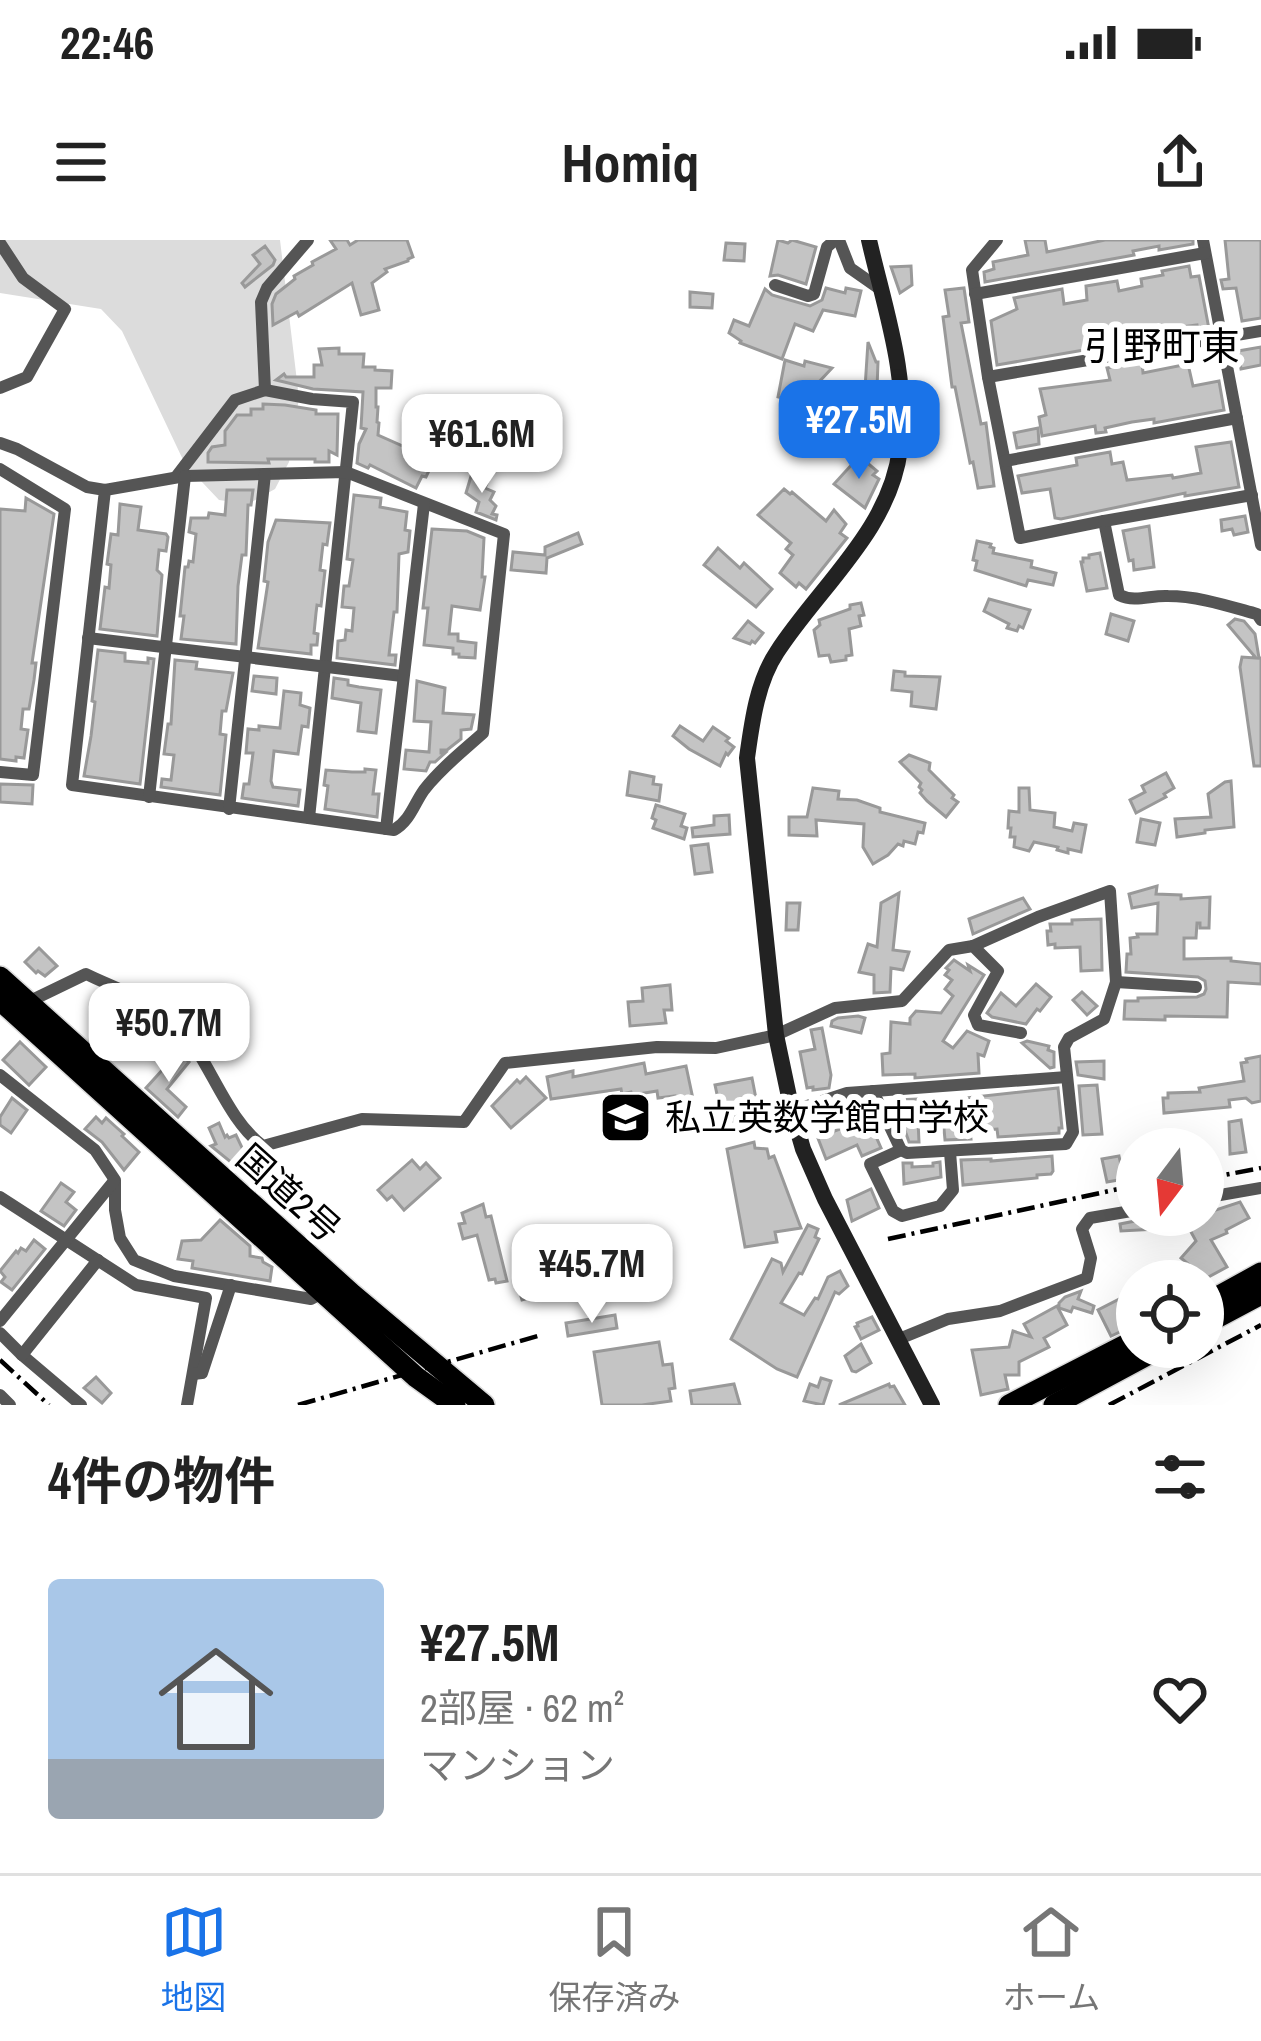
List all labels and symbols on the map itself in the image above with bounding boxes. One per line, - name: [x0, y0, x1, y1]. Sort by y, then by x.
- district label: 引野町東: [1084, 320, 1240, 372]
- pin: ¥27.5M: [761, 380, 957, 482]
- pin: ¥61.6M: [384, 394, 580, 496]
- pin: ¥50.7M: [71, 983, 267, 1085]
- school or university icon: 私立英数学館中学校: [598, 1089, 654, 1145]
- place label: 私立英数学館中学校: [665, 1093, 989, 1141]
- north arrow: [1116, 1128, 1224, 1236]
- street label: 国道2号: [227, 1134, 351, 1252]
- pin: ¥45.7M: [494, 1224, 690, 1326]

